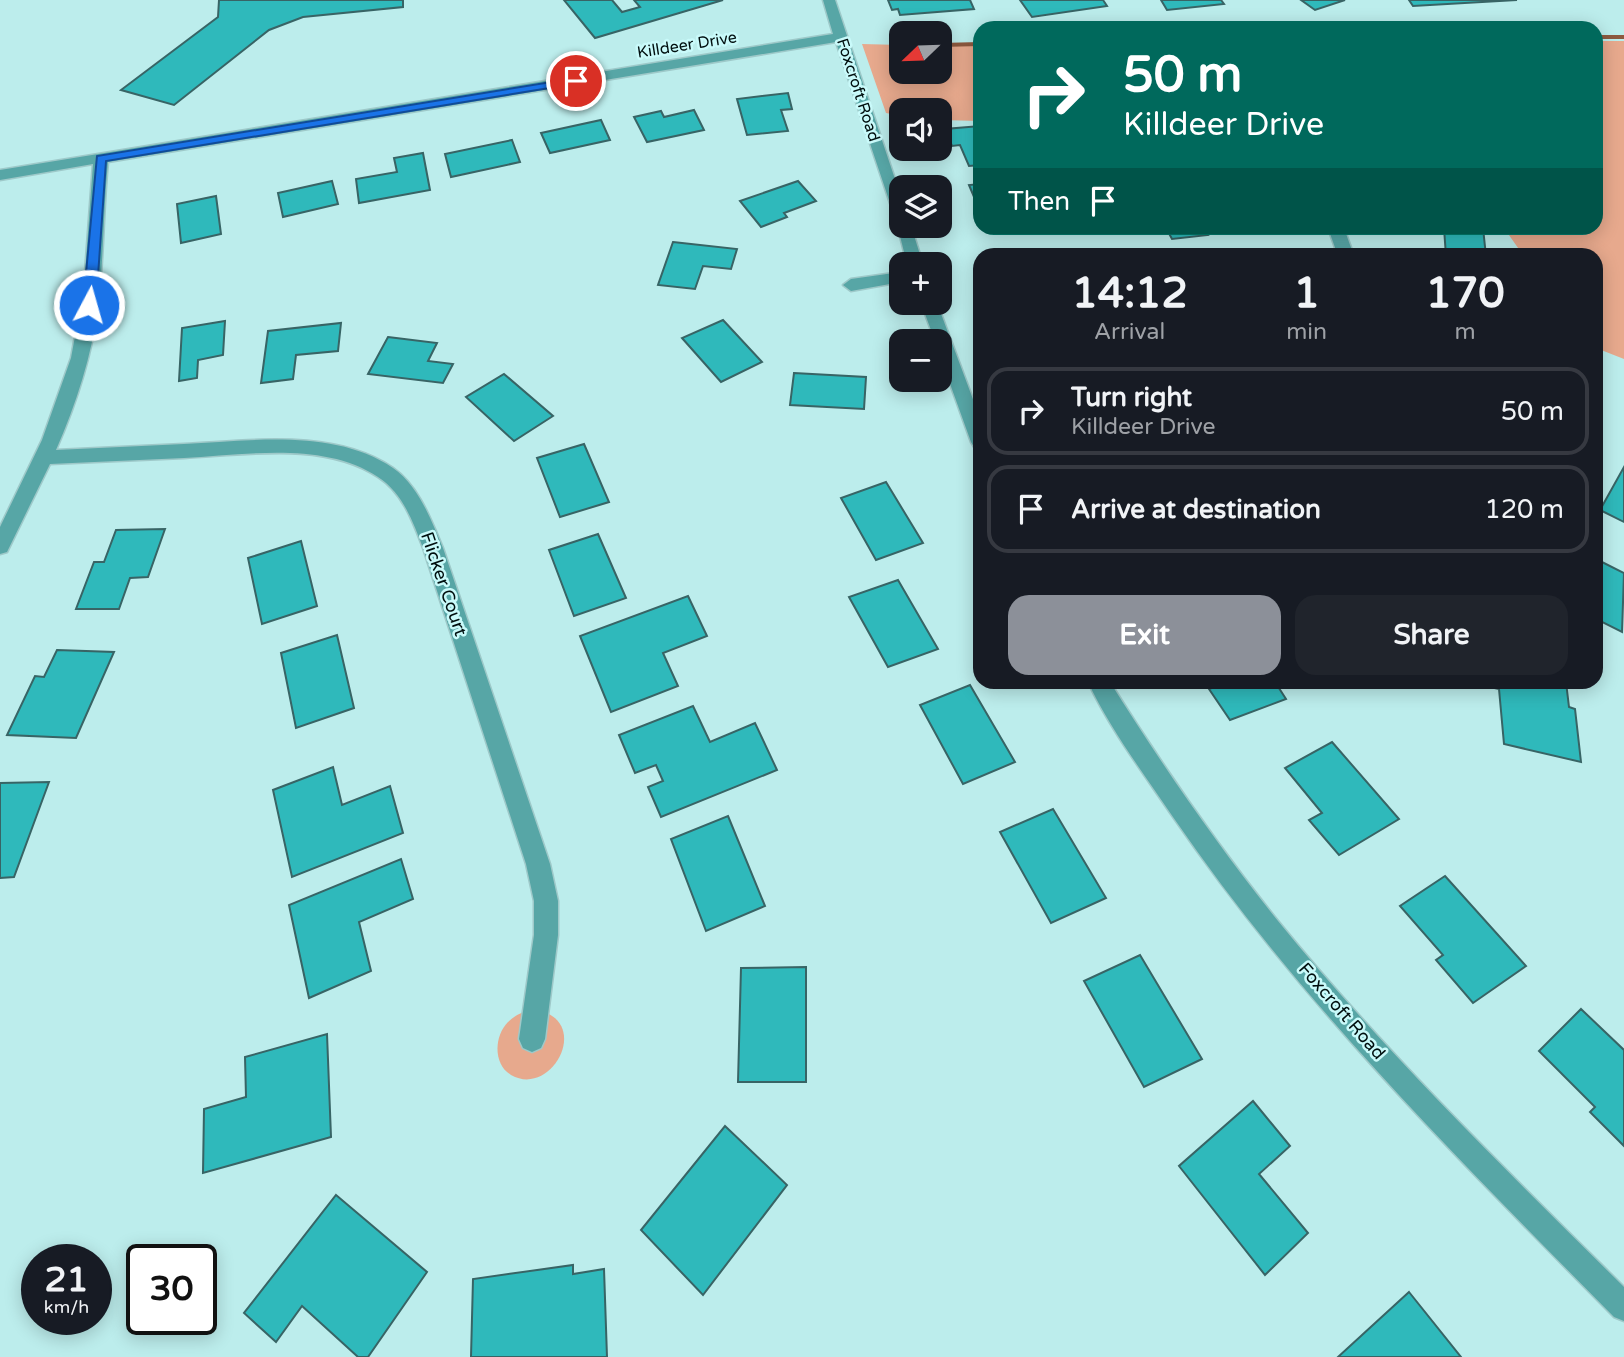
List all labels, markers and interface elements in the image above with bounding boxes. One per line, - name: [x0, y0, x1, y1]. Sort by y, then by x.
- north arrow: [889, 21, 952, 84]
- map controls: [889, 21, 952, 392]
- street label: Killdeer Drive: [636, 27, 738, 63]
- street label: Foxcroft Road: [832, 36, 884, 144]
- text: 50 m: [1123, 46, 1242, 105]
- icon: right: [1008, 49, 1099, 140]
- pin: [546, 51, 606, 111]
- icon: arrive: [557, 62, 595, 100]
- button: sound: [889, 98, 952, 161]
- text: Killdeer Drive: [1123, 106, 1324, 144]
- button: layers: [889, 175, 952, 238]
- icon: arrive: [1084, 182, 1122, 220]
- text: Then: [1008, 186, 1070, 217]
- button: +: [889, 252, 952, 315]
- position arrow: [52, 268, 126, 342]
- text: 14:12: [1071, 268, 1188, 319]
- text: 1: [1293, 268, 1320, 319]
- text: 170: [1425, 268, 1505, 319]
- text: Arrival: [1094, 318, 1165, 346]
- text: min: [1286, 318, 1327, 346]
- text: m: [1454, 318, 1476, 346]
- button: −: [889, 329, 952, 392]
- text: Turn right: [1071, 382, 1192, 413]
- icon: right: [1012, 392, 1050, 430]
- text: 50 m: [1501, 396, 1564, 427]
- text: Killdeer Drive: [1071, 413, 1216, 441]
- icon: arrive: [1012, 490, 1050, 528]
- text: Arrive at destination: [1071, 494, 1321, 525]
- text: 120 m: [1484, 494, 1564, 525]
- street label: Flicker Court: [416, 529, 472, 639]
- button: Exit: [1008, 595, 1281, 675]
- button: Share: [1295, 595, 1568, 675]
- street label: Foxcroft Road: [1294, 958, 1390, 1064]
- speed limit sign: 30: [126, 1244, 217, 1335]
- text: 21: [45, 1259, 88, 1301]
- text: km/h: [44, 1296, 89, 1318]

